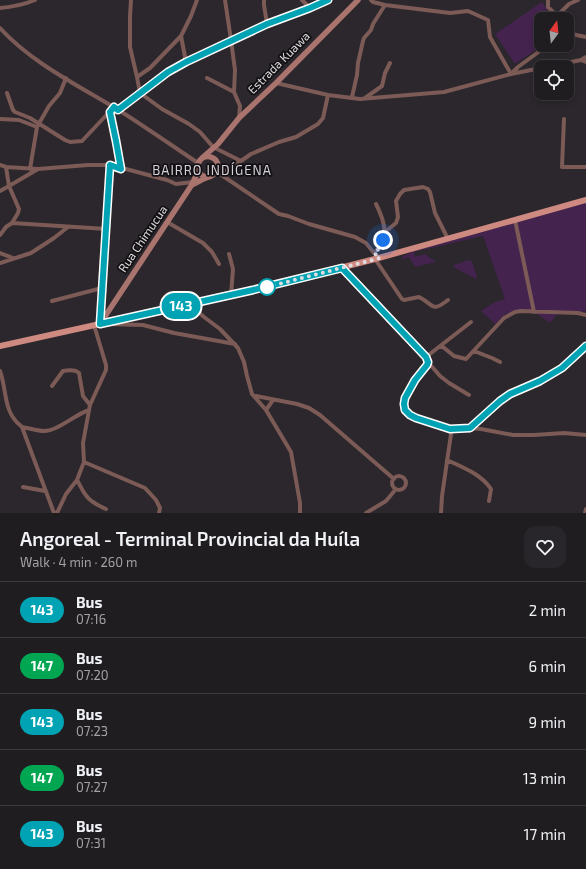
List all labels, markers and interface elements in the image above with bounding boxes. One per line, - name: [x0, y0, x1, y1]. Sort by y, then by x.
- north arrow: [534, 12, 574, 52]
- map controls: [534, 12, 574, 100]
- street label: Estrada Kuawa: [244, 28, 312, 96]
- button: locate: [534, 60, 574, 100]
- district label: BAIRRO INDÍGENA: [152, 161, 272, 178]
- street label: Rua Chimucua: [115, 203, 169, 274]
- your location: [373, 230, 393, 250]
- unlabelled marker: [258, 278, 276, 296]
- line badge: 143: [158, 293, 204, 319]
- text: 143: [170, 297, 192, 314]
- button: heart: [524, 526, 566, 568]
- text: Angoreal - Terminal Provincial da Huíla: [20, 527, 360, 550]
- text: Walk · 4 min · 260 m: [20, 554, 137, 570]
- text: Bus: [76, 593, 102, 611]
- text: 143: [31, 601, 53, 618]
- text: 2 min: [529, 601, 566, 619]
- text: 07:16: [76, 611, 106, 627]
- text: Bus: [76, 649, 102, 667]
- text: 147: [31, 657, 53, 674]
- text: 6 min: [528, 657, 566, 675]
- text: 07:20: [76, 667, 109, 683]
- text: Bus: [76, 705, 102, 723]
- text: 143: [31, 713, 53, 730]
- text: 9 min: [528, 713, 566, 731]
- text: 07:23: [76, 723, 108, 739]
- text: Bus: [76, 761, 102, 779]
- text: 147: [31, 769, 53, 786]
- text: 13 min: [523, 769, 566, 787]
- text: 07:27: [76, 779, 108, 795]
- text: Bus: [76, 817, 102, 835]
- text: 143: [31, 825, 53, 842]
- text: 17 min: [523, 825, 566, 843]
- text: 07:31: [76, 835, 106, 851]

